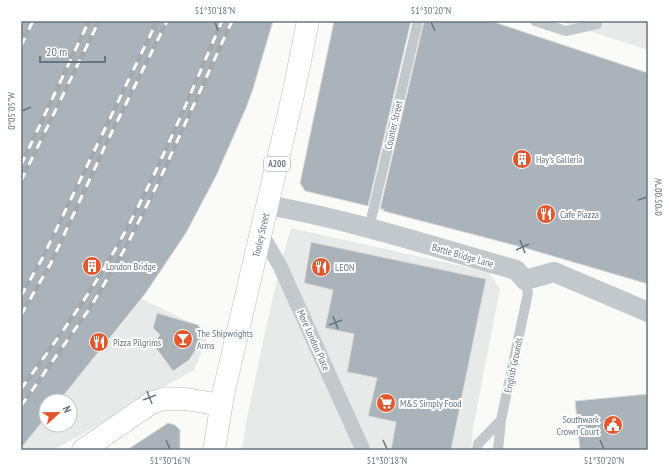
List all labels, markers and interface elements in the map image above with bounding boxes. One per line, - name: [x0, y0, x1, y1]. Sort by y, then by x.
- text: 51°30'18"N: [195, 4, 235, 17]
- text: 51°30'20"N: [411, 4, 451, 17]
- scale bar: [40, 38, 105, 64]
- text: 20 m: [46, 44, 67, 59]
- text: 0°05'05"W: [5, 92, 18, 130]
- street label: Counter Street: [382, 99, 405, 151]
- building icon: Hay's Galleria: [511, 148, 533, 170]
- place label: Hay's Galleria: [536, 153, 583, 166]
- road number: A200: [264, 157, 290, 171]
- text: 0°05'00"W: [652, 178, 665, 216]
- restaurant icon: Cafe Piazza: [535, 203, 557, 225]
- place label: Cafe Piazza: [560, 208, 599, 221]
- street label: Tooley Street: [249, 212, 272, 258]
- street label: Battle Bridge Lane: [430, 240, 495, 271]
- building icon: London Bridge: [81, 255, 103, 277]
- restaurant icon: LEON: [310, 256, 332, 278]
- place label: London Bridge: [106, 260, 156, 273]
- place label: LEON: [335, 261, 354, 274]
- street label: More London Place: [294, 308, 333, 373]
- place label: The Shipwrights Arms: [197, 327, 254, 352]
- bar icon: The Shipwrights Arms: [172, 328, 194, 350]
- restaurant icon: Pizza Pilgrims: [88, 331, 110, 353]
- place label: Pizza Pilgrims: [113, 336, 162, 349]
- street label: English Grounds: [501, 336, 526, 394]
- supermarket icon: M&S Simply Food: [375, 392, 397, 414]
- north arrow: [38, 393, 78, 433]
- place label: M&S Simply Food: [400, 397, 462, 410]
- text: N: [60, 404, 75, 415]
- place label: Southwark Crown Court: [556, 413, 599, 438]
- public building icon: Southwark Crown Court: [602, 414, 624, 436]
- text: 51°30'16"N: [150, 454, 190, 467]
- text: 51°30'18"N: [367, 454, 407, 467]
- text: 51°30'20"N: [584, 454, 624, 467]

